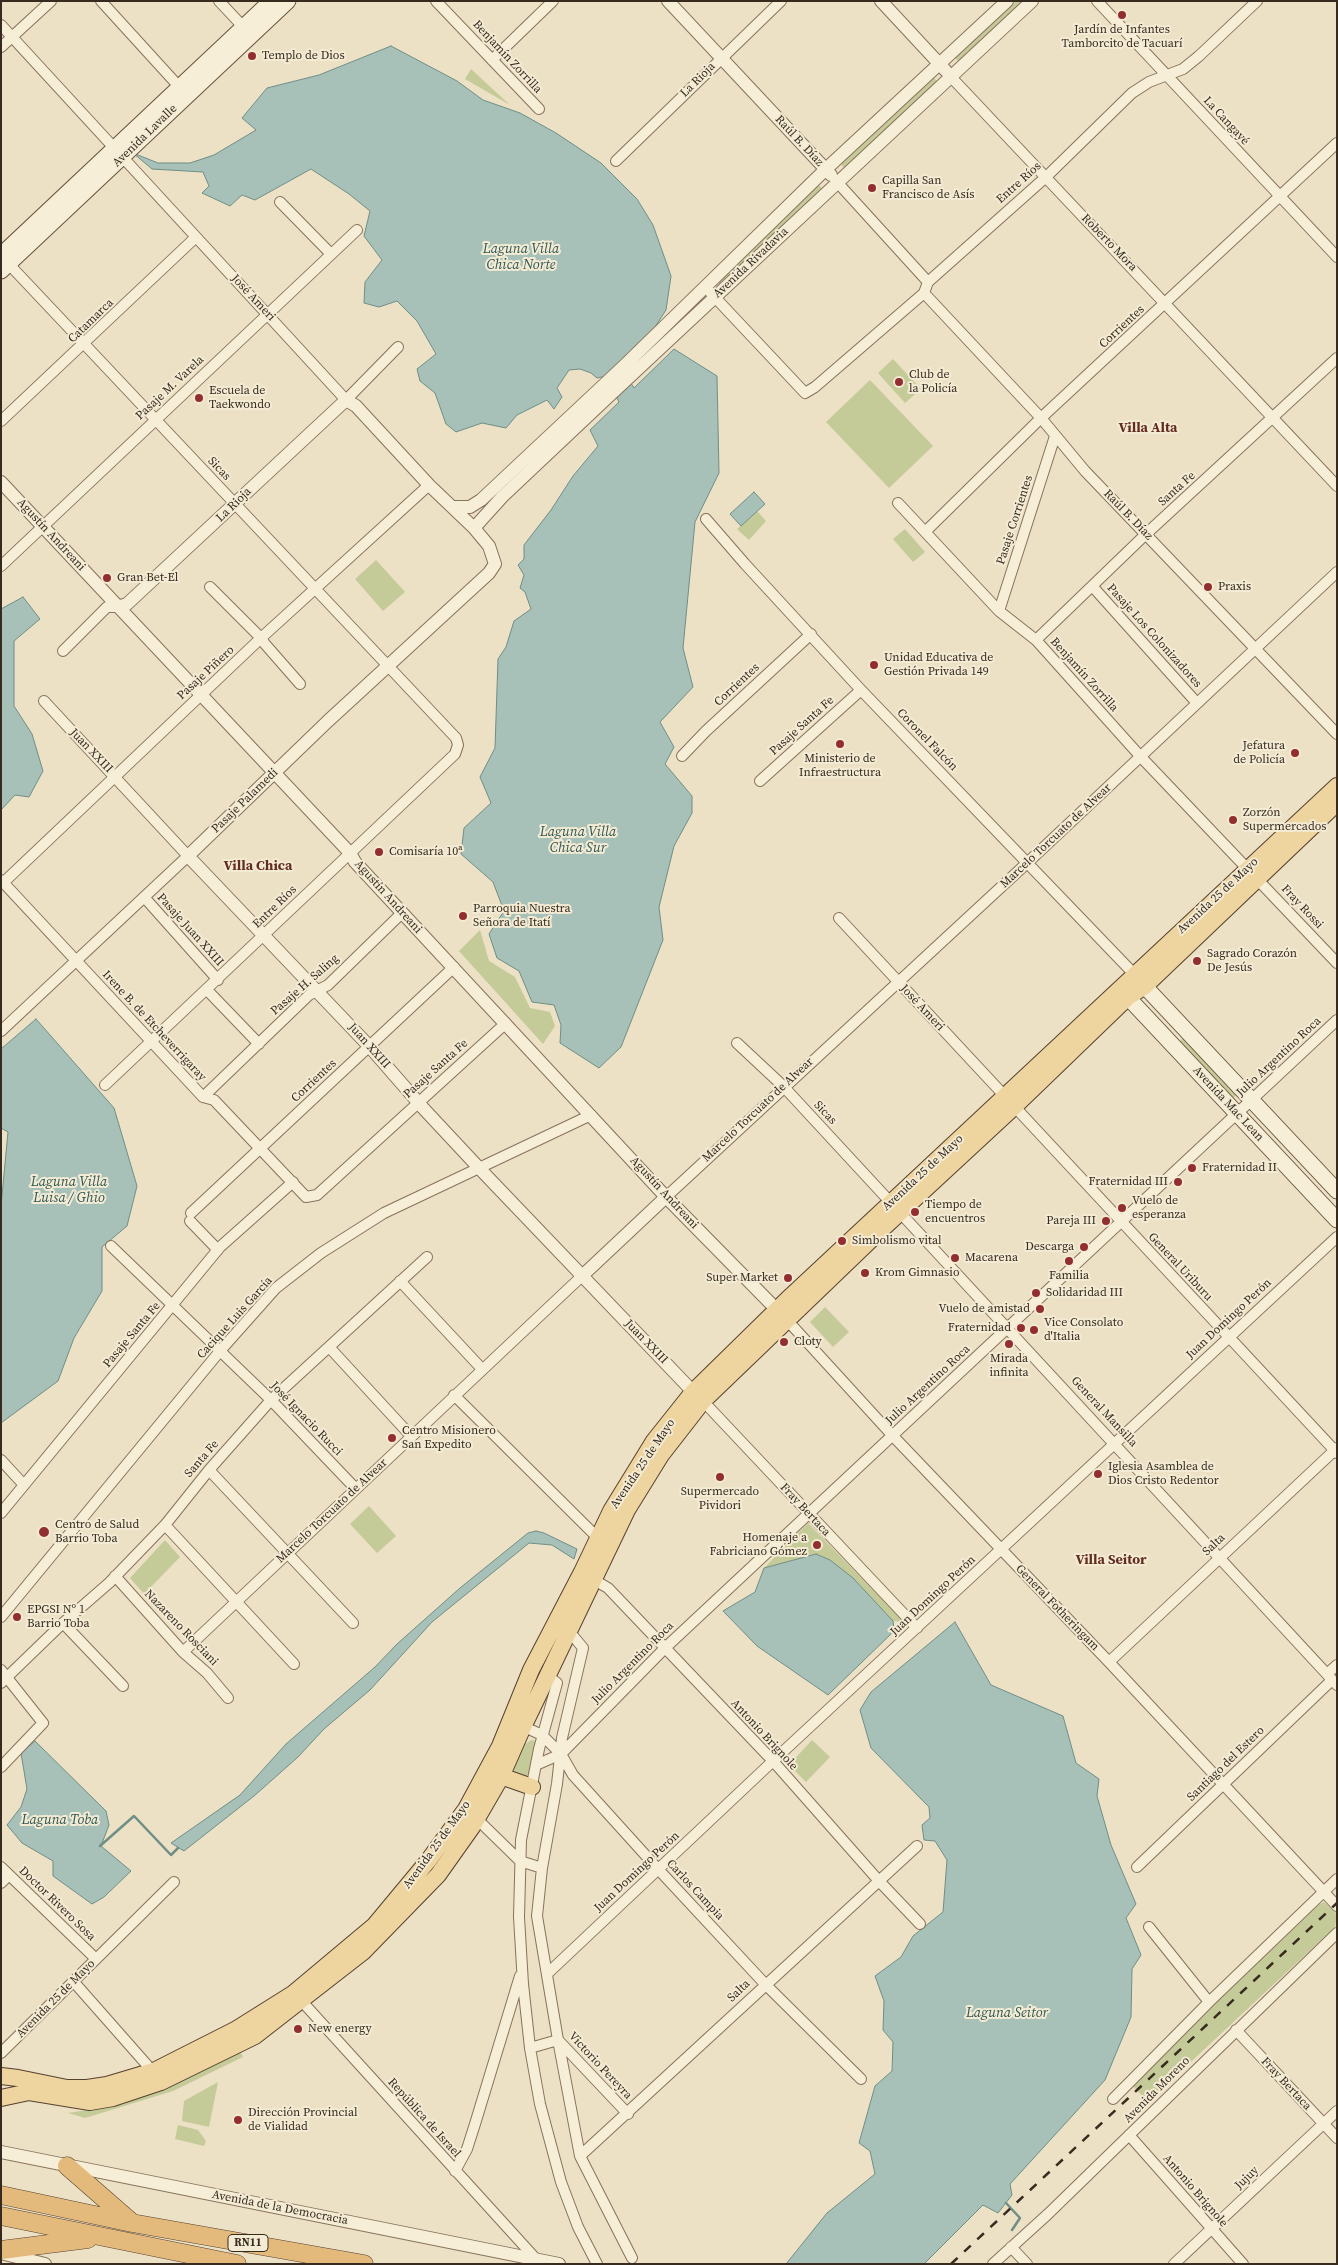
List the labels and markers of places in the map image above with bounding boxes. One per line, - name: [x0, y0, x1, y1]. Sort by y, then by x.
- marker: Jardín de Infantes Tamborcito de Tacuarí: [1116, 9, 1128, 21]
- place label: Jardín de Infantes Tamborcito de Tacuarí: [1062, 23, 1182, 51]
- place label: Templo de Dios: [262, 49, 345, 63]
- marker: Templo de Dios: [246, 50, 258, 62]
- place label: Capilla San Francisco de Asís: [882, 174, 975, 202]
- marker: Capilla San Francisco de Asís: [866, 182, 878, 194]
- place label: Club de la Policía: [909, 368, 957, 396]
- marker: Club de la Policía: [893, 376, 905, 388]
- place label: Escuela de Taekwondo: [209, 384, 271, 412]
- marker: Escuela de Taekwondo: [193, 392, 205, 404]
- place label: Gran Bet-El: [117, 571, 178, 585]
- marker: Gran Bet-El: [101, 572, 113, 584]
- place label: Praxis: [1218, 580, 1251, 594]
- marker: Praxis: [1202, 581, 1214, 593]
- place label: Unidad Educativa de Gestión Privada 149: [884, 651, 993, 679]
- marker: Unidad Educativa de Gestión Privada 149: [868, 659, 880, 671]
- marker: Ministerio de Infraestructura: [834, 738, 846, 750]
- place label: Jefatura de Policía: [1233, 739, 1285, 767]
- marker: Jefatura de Policía: [1289, 747, 1301, 759]
- place label: Ministerio de Infraestructura: [799, 752, 881, 780]
- place label: Zorzón Supermercados: [1243, 806, 1327, 834]
- marker: Zorzón Supermercados: [1227, 814, 1239, 826]
- place label: Comisaría 10ª: [389, 845, 463, 859]
- marker: Comisaría 10ª: [373, 846, 385, 858]
- place label: Parroquia Nuestra Señora de Itatí: [473, 902, 571, 930]
- marker: Parroquia Nuestra Señora de Itatí: [457, 910, 469, 922]
- place label: Sagrado Corazón De Jesús: [1207, 947, 1297, 975]
- marker: Sagrado Corazón De Jesús: [1191, 955, 1203, 967]
- place label: Fraternidad II: [1202, 1161, 1277, 1175]
- marker: Fraternidad II: [1186, 1162, 1198, 1174]
- place label: Fraternidad III: [1089, 1175, 1168, 1189]
- marker: Fraternidad III: [1172, 1176, 1184, 1188]
- place label: Vuelo de esperanza: [1132, 1194, 1186, 1222]
- place label: Tiempo de encuentros: [925, 1198, 985, 1226]
- marker: Vuelo de esperanza: [1116, 1202, 1128, 1214]
- marker: Tiempo de encuentros: [909, 1206, 921, 1218]
- place label: Pareja III: [1046, 1214, 1096, 1228]
- marker: Pareja III: [1100, 1215, 1112, 1227]
- place label: Simbolismo vital: [852, 1234, 942, 1248]
- marker: Simbolismo vital: [836, 1235, 848, 1247]
- place label: Descarga: [1025, 1240, 1074, 1254]
- marker: Descarga: [1078, 1241, 1090, 1253]
- place label: Macarena: [965, 1251, 1018, 1265]
- marker: Macarena: [949, 1252, 961, 1264]
- marker: Familia: [1063, 1255, 1075, 1267]
- place label: Krom Gimnasio: [875, 1266, 959, 1280]
- marker: Krom Gimnasio: [859, 1267, 871, 1279]
- place label: Familia: [1049, 1269, 1089, 1283]
- place label: Super Market: [706, 1271, 778, 1285]
- marker: Super Market: [782, 1272, 794, 1284]
- place label: Solidaridad III: [1046, 1286, 1123, 1300]
- marker: Solidaridad III: [1030, 1287, 1042, 1299]
- place label: Vuelo de amistad: [939, 1302, 1030, 1316]
- marker: Vuelo de amistad: [1034, 1303, 1046, 1315]
- place label: Vice Consolato d'Italia: [1044, 1316, 1123, 1344]
- place label: Fraternidad: [948, 1321, 1011, 1335]
- marker: Fraternidad: [1015, 1322, 1027, 1334]
- marker: Vice Consolato d'Italia: [1028, 1324, 1040, 1336]
- place label: Cloty: [794, 1335, 822, 1349]
- marker: Cloty: [778, 1336, 790, 1348]
- marker: Mirada infinita: [1003, 1338, 1015, 1350]
- place label: Mirada infinita: [990, 1352, 1028, 1380]
- place label: Centro Misionero San Expedito: [402, 1424, 496, 1452]
- marker: Centro Misionero San Expedito: [386, 1432, 398, 1444]
- place label: Iglesia Asamblea de Dios Cristo Redentor: [1108, 1460, 1219, 1488]
- marker: Iglesia Asamblea de Dios Cristo Redentor: [1092, 1468, 1104, 1480]
- marker: Supermercado Pividori: [714, 1471, 726, 1483]
- place label: Supermercado Pividori: [681, 1485, 759, 1513]
- place label: Centro de Salud Barrio Toba: [55, 1518, 139, 1546]
- marker: Centro de Salud Barrio Toba: [37, 1525, 51, 1539]
- place label: Homenaje a Fabriciano Gómez: [710, 1531, 807, 1559]
- marker: Homenaje a Fabriciano Gómez: [811, 1539, 823, 1551]
- place label: EPGSI Nº 1 Barrio Toba: [27, 1603, 90, 1631]
- marker: EPGSI Nº 1 Barrio Toba: [11, 1611, 23, 1623]
- place label: New energy: [308, 2022, 372, 2036]
- marker: New energy: [292, 2023, 304, 2035]
- place label: Dirección Provincial de Vialidad: [248, 2106, 358, 2134]
- marker: Dirección Provincial de Vialidad: [232, 2114, 244, 2126]

